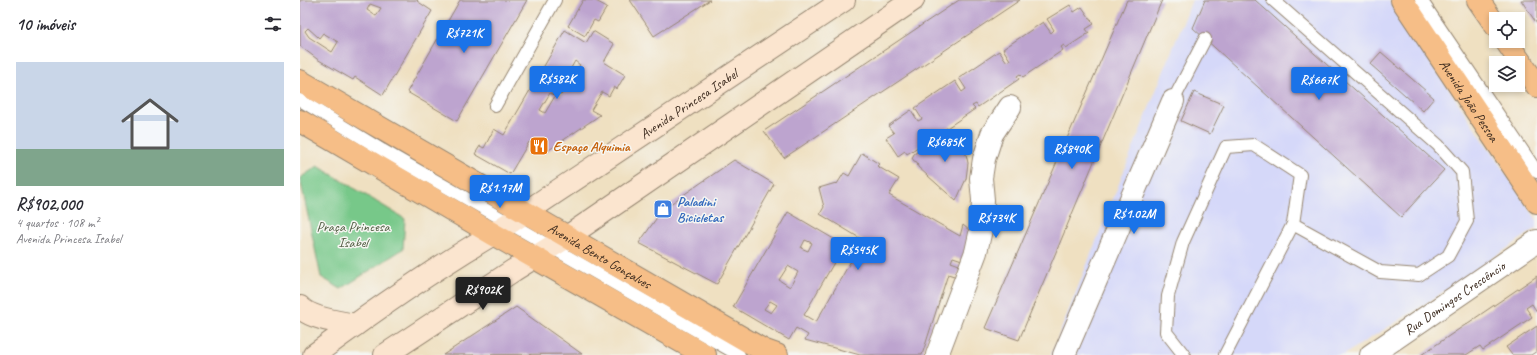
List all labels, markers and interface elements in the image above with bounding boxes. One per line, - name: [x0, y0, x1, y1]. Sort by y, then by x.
- map controls: [1489, 12, 1525, 92]
- button: locate: [1489, 12, 1525, 48]
- icon: filters: [262, 13, 284, 35]
- text: 10 imóveis: [16, 14, 75, 35]
- pin: R$721K: [431, 20, 497, 54]
- text: R$721K: [445, 25, 483, 41]
- street label: Avenida João Pessoa: [1436, 56, 1503, 146]
- button: layers: [1489, 56, 1525, 92]
- street label: Avenida Princesa Isabel: [636, 64, 743, 142]
- pin: R$582K: [524, 66, 590, 100]
- pin: R$667K: [1286, 67, 1352, 101]
- text: R$582K: [539, 71, 575, 87]
- text: R$667K: [1300, 72, 1338, 88]
- icon: home: [114, 88, 186, 160]
- pin: R$685K: [912, 129, 978, 163]
- text: R$685K: [926, 134, 964, 150]
- restaurant icon: Espaço Alquimia: [528, 135, 550, 157]
- pin: R$840K: [1039, 136, 1105, 170]
- place label: Espaço Alquimia: [553, 138, 631, 155]
- text: R$840K: [1053, 141, 1091, 157]
- pin: R$1.17M: [463, 175, 537, 209]
- text: R$1.17M: [479, 180, 521, 196]
- place label: Paladini Bicicletas: [677, 193, 725, 226]
- text: R$902,000: [16, 194, 82, 215]
- shop icon: Paladini Bicicletas: [652, 198, 674, 220]
- pin: R$1.02M: [1097, 201, 1171, 235]
- pin: R$734K: [963, 205, 1029, 239]
- text: R$1.02M: [1113, 206, 1155, 222]
- text: R$734K: [977, 210, 1015, 226]
- text: 4 quartos · 108 m²: [16, 215, 99, 231]
- park label: Praça Princesa Isabel: [316, 218, 390, 251]
- street label: Avenida Bento Gonçalves: [545, 219, 656, 293]
- text: Avenida Princesa Isabel: [16, 231, 121, 247]
- pin: R$545K: [825, 237, 891, 271]
- text: R$545K: [840, 242, 876, 258]
- street label: Rua Domingos Crescêncio: [1401, 256, 1510, 338]
- pin: R$902K: [450, 277, 516, 311]
- text: R$902K: [465, 282, 501, 298]

